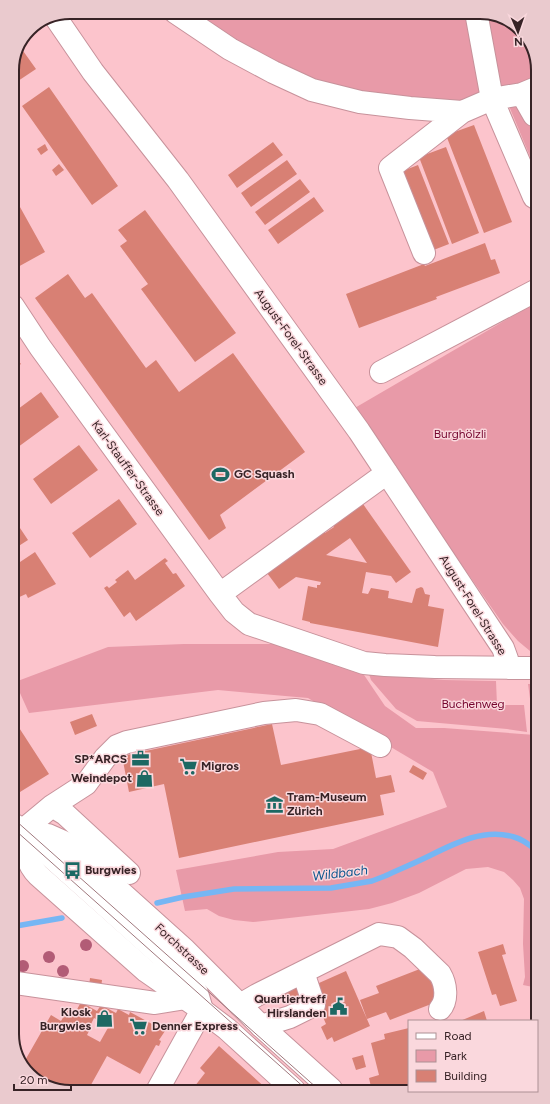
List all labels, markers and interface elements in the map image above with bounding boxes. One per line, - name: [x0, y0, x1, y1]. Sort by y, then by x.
- north arrow: [498, 12, 538, 52]
- text: N: [514, 35, 523, 48]
- street label: August-Forel-Strasse: [251, 286, 331, 388]
- street label: Karl-Stauffer-Strasse: [89, 418, 167, 519]
- park label: Burghölzli: [434, 427, 486, 441]
- sports icon: GC Squash: [211, 464, 231, 484]
- place label: GC Squash: [234, 467, 295, 481]
- street label: August-Forel-Strasse: [437, 552, 510, 658]
- park label: Buchenweg: [441, 697, 505, 711]
- office icon: SP*ARCS: [130, 749, 150, 769]
- place label: SP*ARCS: [74, 752, 127, 766]
- supermarket icon: Migros: [178, 756, 198, 776]
- place label: Migros: [201, 759, 239, 773]
- shop icon: Weindepot: [135, 768, 155, 788]
- place label: Weindepot: [71, 771, 132, 785]
- place label: Tram-Museum Zürich: [287, 790, 366, 818]
- museum icon: Tram-Museum Zürich: [264, 794, 284, 814]
- bus stop icon: Burgwies: [62, 860, 82, 880]
- water label: Wildbach: [311, 862, 369, 884]
- place label: Burgwies: [85, 863, 137, 877]
- street label: Forchstrasse: [152, 920, 212, 978]
- place label: Quartiertreff Hirslanden: [254, 992, 326, 1020]
- public building icon: Quartiertreff Hirslanden: [329, 996, 349, 1016]
- place label: Kiosk Burgwies: [40, 1005, 92, 1033]
- shop icon: Kiosk Burgwies: [94, 1009, 114, 1029]
- supermarket icon: Denner Express: [129, 1016, 149, 1036]
- place label: Denner Express: [152, 1019, 238, 1033]
- legend: [408, 1020, 538, 1092]
- text: Road: [444, 1029, 472, 1043]
- text: Park: [444, 1049, 467, 1063]
- scale bar: [14, 1066, 71, 1092]
- text: Building: [444, 1069, 487, 1083]
- text: 20 m: [20, 1073, 48, 1087]

